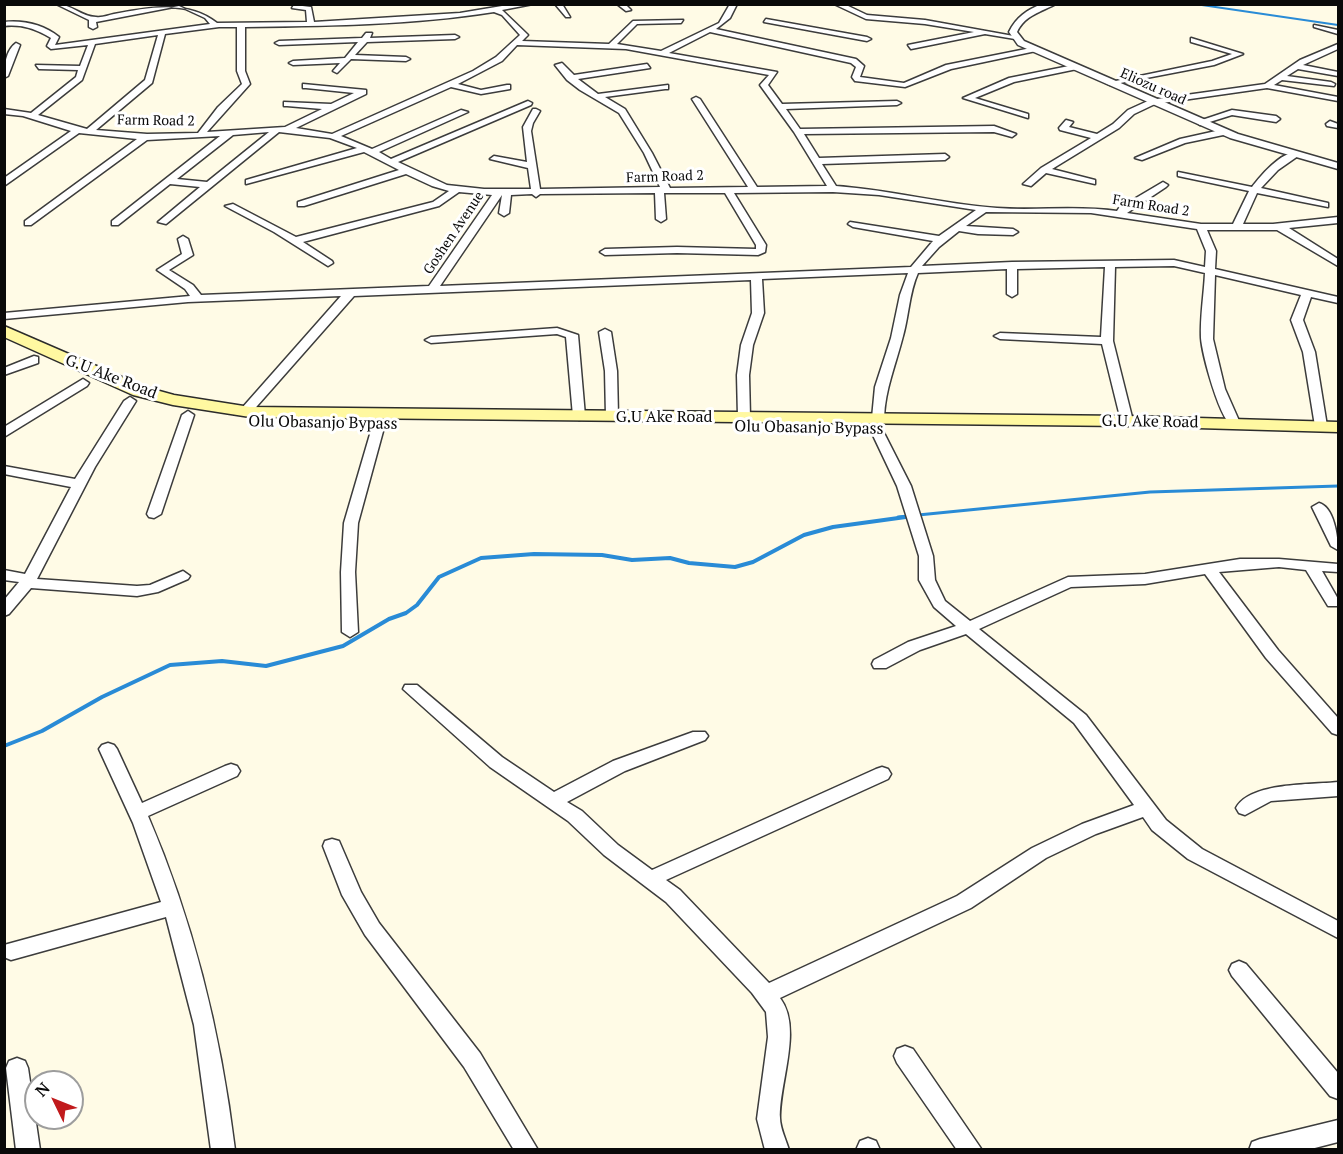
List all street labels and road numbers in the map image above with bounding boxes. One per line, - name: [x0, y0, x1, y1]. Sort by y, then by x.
- street label: Eliozu road: [1117, 65, 1189, 109]
- street label: Farm Road 2: [117, 112, 195, 130]
- street label: Farm Road 2: [626, 167, 704, 187]
- street label: Goshen Avenue: [420, 188, 488, 278]
- street label: Farm Road 2: [1111, 192, 1191, 220]
- street label: G.U Ake Road: [62, 351, 160, 403]
- street label: G.U Ake Road: [616, 407, 712, 427]
- street label: Olu Obasanjo Bypass: [248, 412, 398, 434]
- street label: G.U Ake Road: [1101, 412, 1199, 432]
- street label: Olu Obasanjo Bypass: [734, 417, 884, 439]

